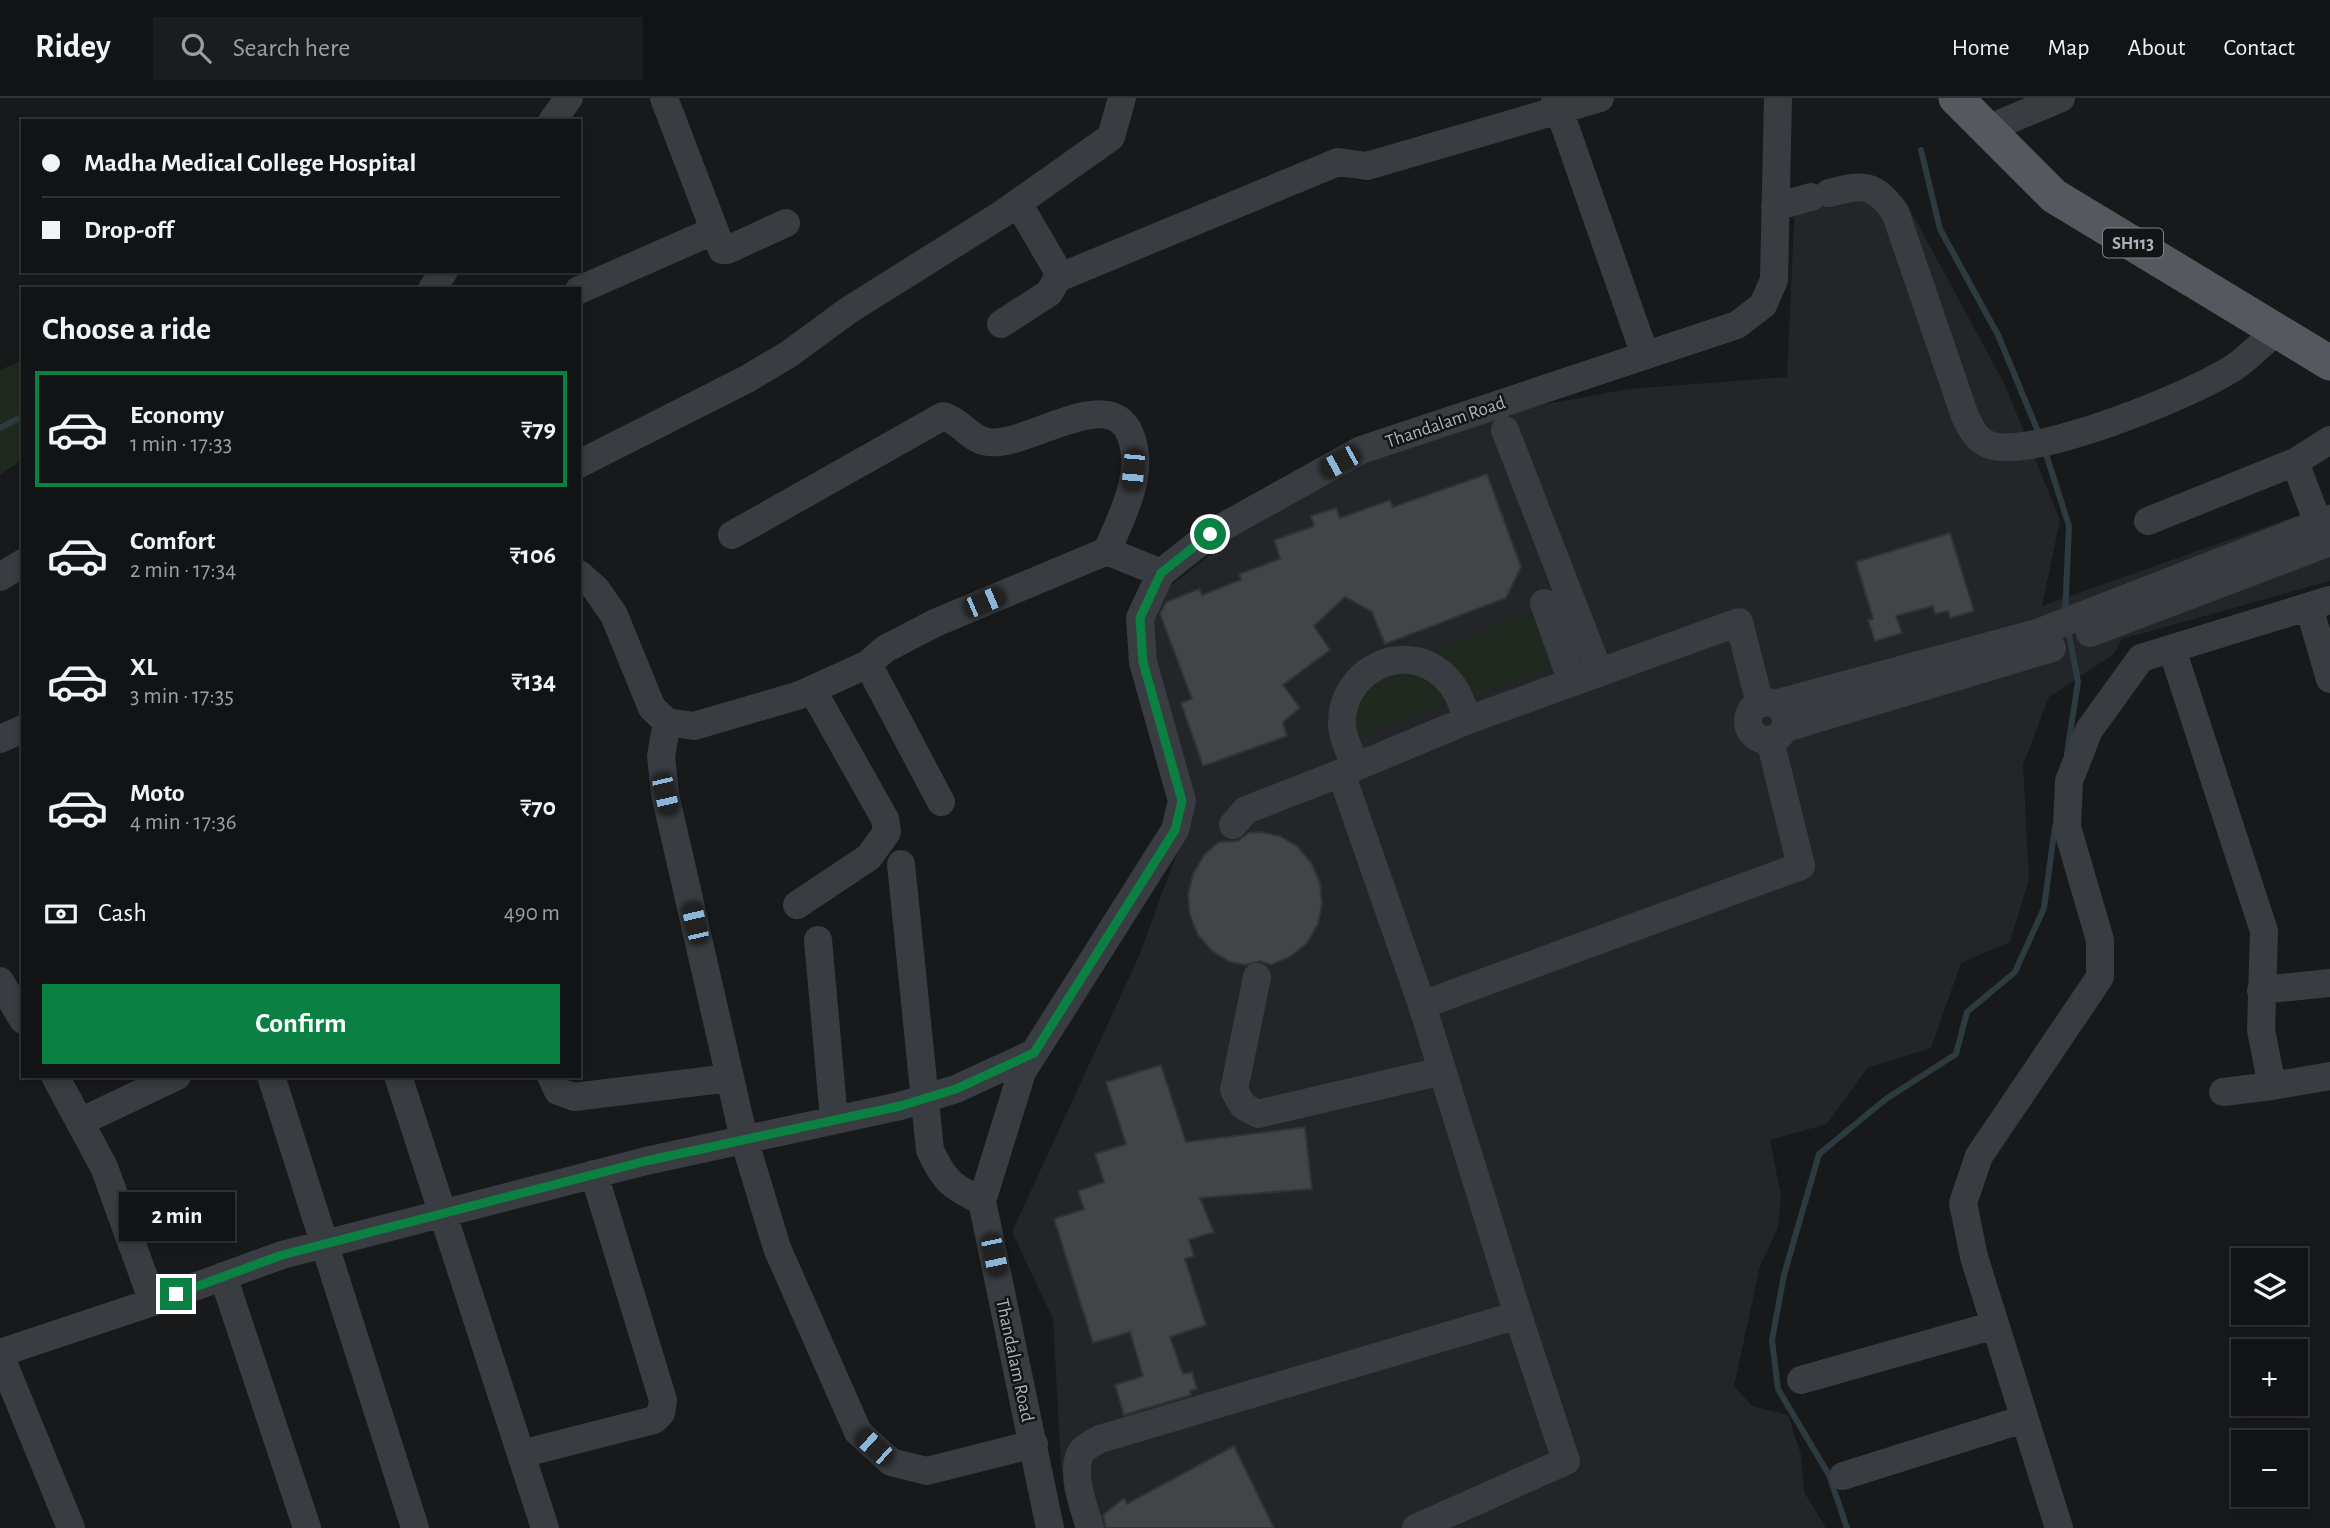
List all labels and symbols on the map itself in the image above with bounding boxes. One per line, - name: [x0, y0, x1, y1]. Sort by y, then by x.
- road number: SH113: [2103, 228, 2163, 258]
- street label: Thandalam Road: [1383, 393, 1508, 452]
- car: [1317, 443, 1364, 481]
- car: [1121, 448, 1146, 492]
- route start: [1194, 518, 1226, 550]
- car: [961, 584, 1008, 620]
- car: [651, 771, 680, 817]
- car: [681, 900, 710, 946]
- callout: 2 min: [118, 1192, 234, 1242]
- car: [980, 1232, 1009, 1278]
- route end: [160, 1278, 192, 1310]
- street label: Thandalam Road: [992, 1297, 1037, 1424]
- car: [852, 1425, 897, 1469]

